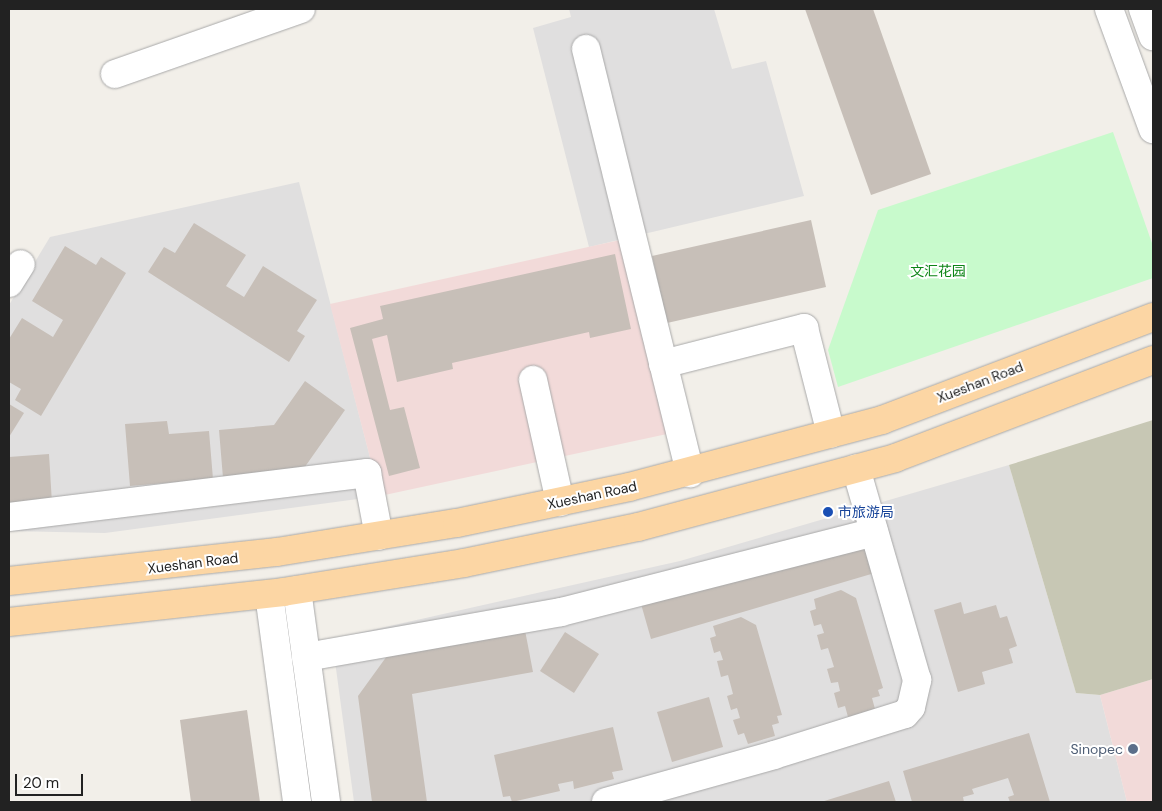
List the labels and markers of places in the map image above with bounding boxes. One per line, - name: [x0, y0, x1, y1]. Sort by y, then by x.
- place label: 市旅游局: [838, 504, 894, 520]
- marker: 市旅游局: [822, 506, 834, 518]
- place label: Sinopec: [1070, 741, 1123, 757]
- marker: Sinopec: [1127, 743, 1139, 755]

